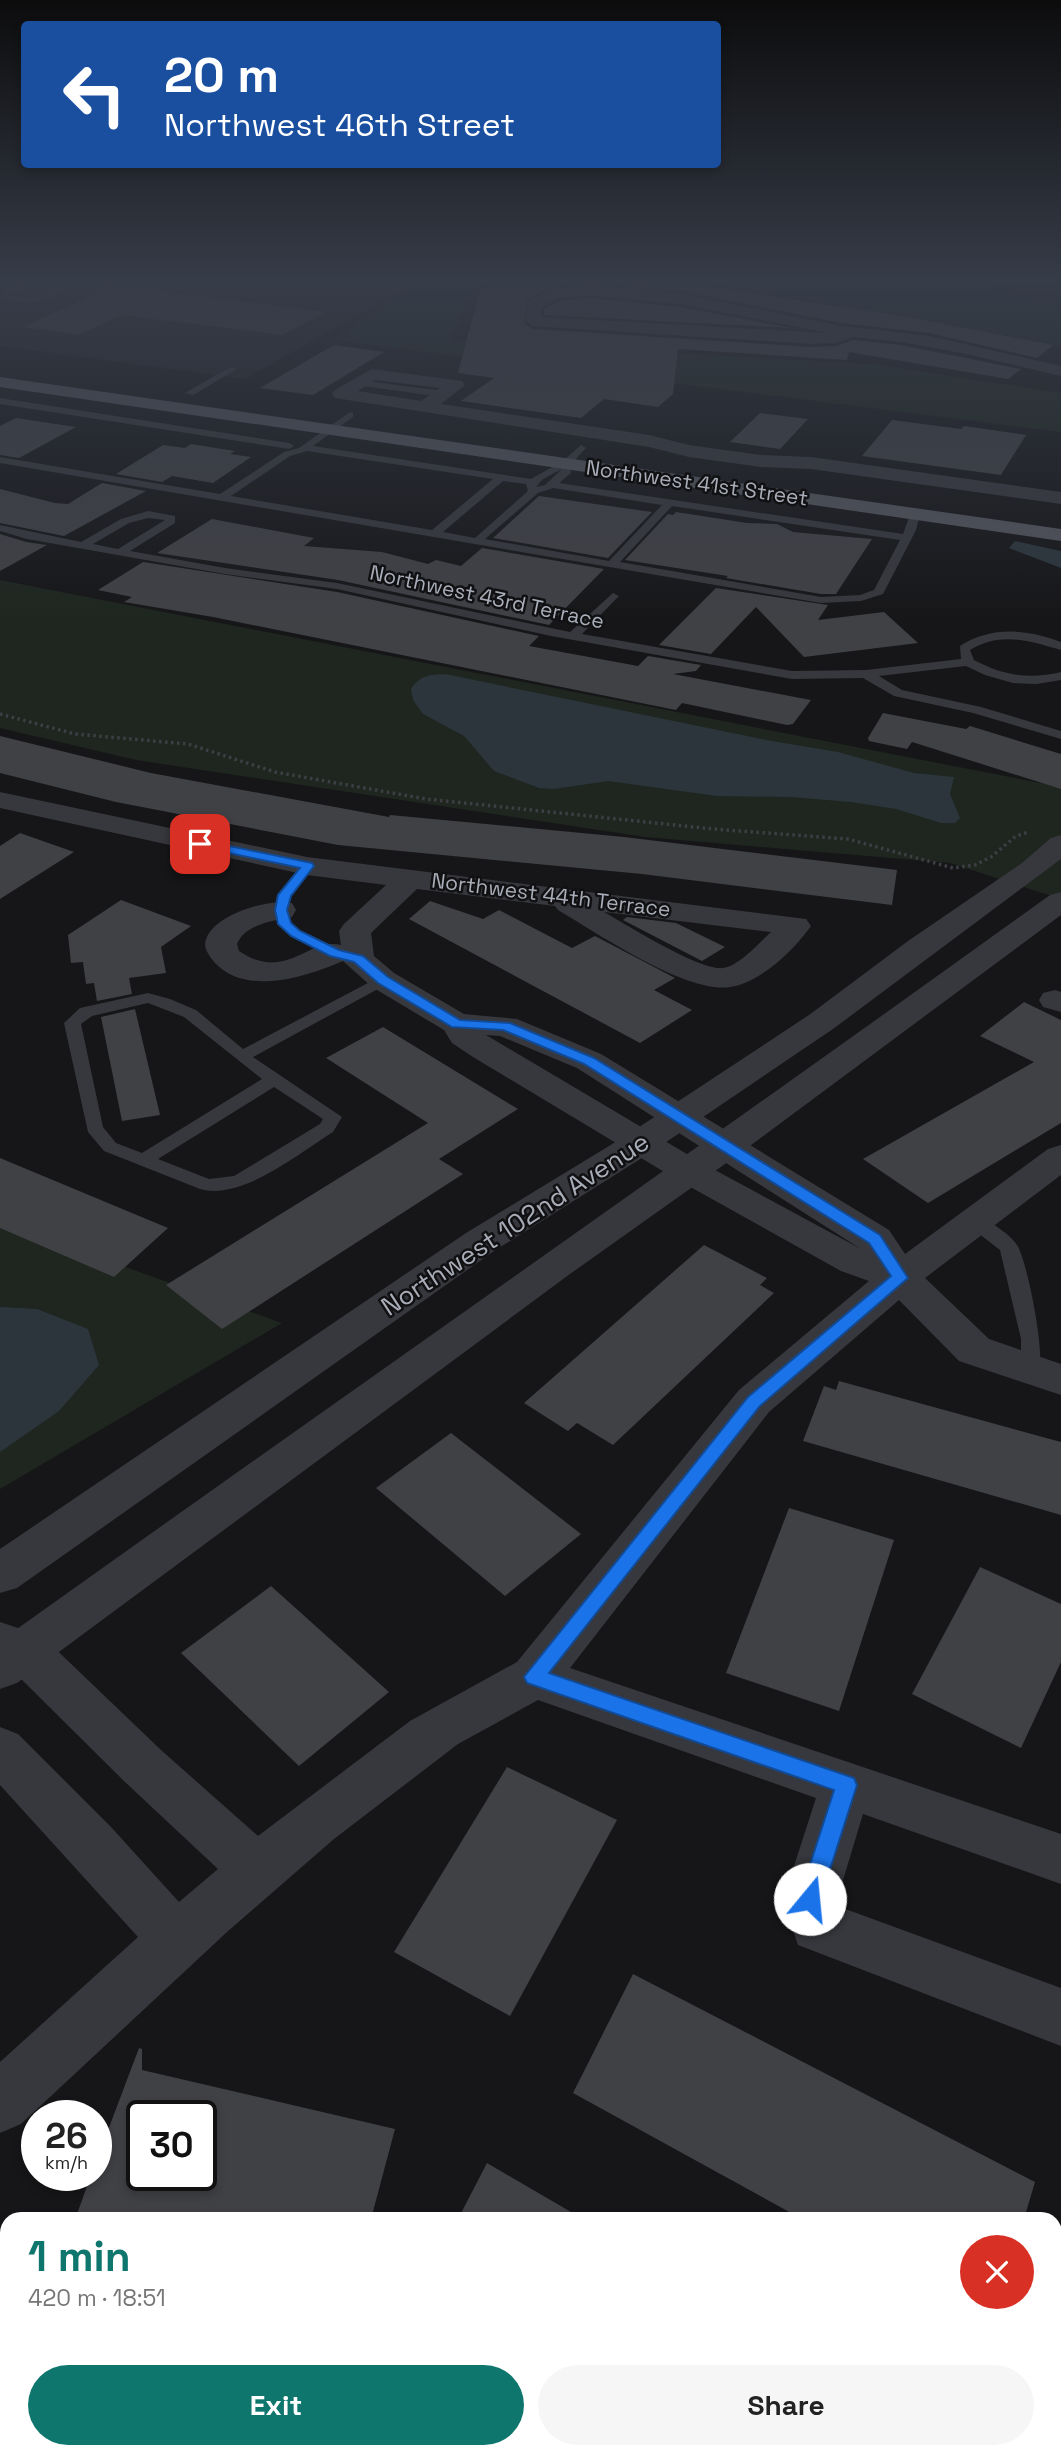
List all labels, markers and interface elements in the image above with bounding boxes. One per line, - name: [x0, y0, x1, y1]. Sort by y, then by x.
- text: 20 m: [164, 44, 279, 106]
- icon: left: [49, 49, 140, 140]
- text: Northwest 46th Street: [164, 105, 515, 145]
- street label: Northwest 41st Street: [584, 454, 810, 511]
- street label: Northwest 43rd Terrace: [367, 558, 607, 635]
- pin: [170, 814, 230, 874]
- icon: arrive: [181, 825, 219, 863]
- street label: Northwest 44th Terrace: [430, 866, 672, 923]
- street label: Northwest 102nd Avenue: [375, 1125, 655, 1323]
- position arrow: [773, 1862, 847, 1936]
- speed limit sign: 30: [126, 2100, 217, 2191]
- text: 26: [45, 2114, 88, 2158]
- text: km/h: [45, 2151, 88, 2174]
- text: 1 min: [28, 2230, 131, 2283]
- button: close: [960, 2235, 1034, 2309]
- text: 420 m · 18:51: [28, 2283, 166, 2313]
- button: Exit: [28, 2365, 524, 2445]
- button: Share: [538, 2365, 1034, 2445]

